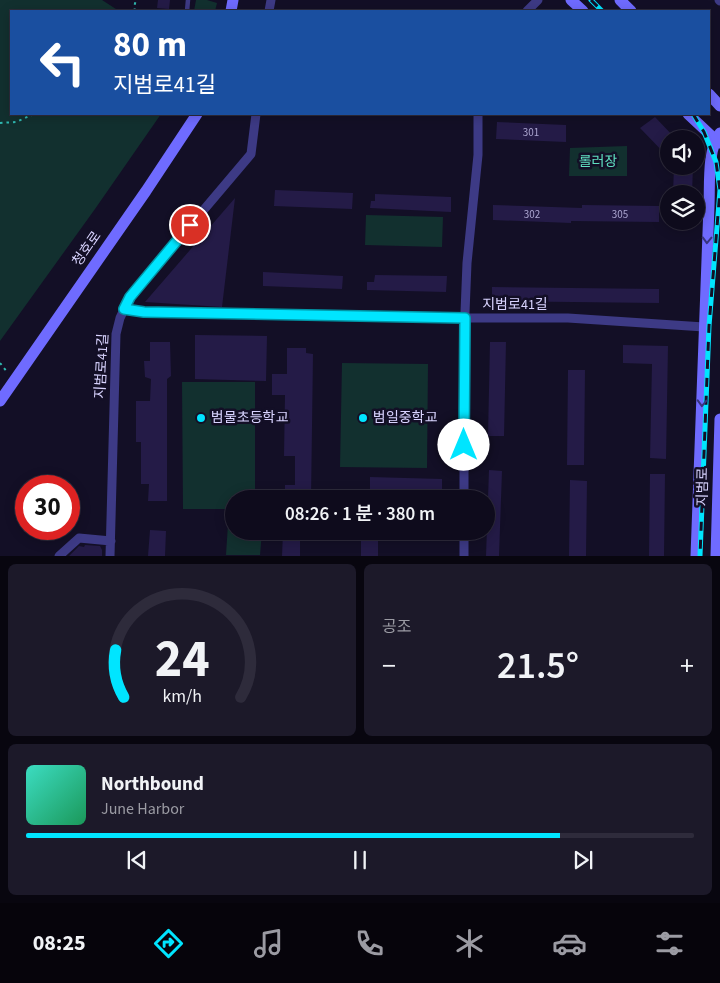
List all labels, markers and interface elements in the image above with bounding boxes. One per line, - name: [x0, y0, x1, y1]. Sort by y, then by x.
- text: 80 m: [113, 20, 187, 70]
- icon: left: [30, 30, 95, 95]
- text: 지범로41길: [113, 69, 216, 101]
- house number: 301: [523, 125, 539, 140]
- map controls: [660, 130, 705, 230]
- button: sound: [660, 130, 705, 175]
- park label: 롤러장: [579, 152, 617, 172]
- button: layers: [660, 185, 705, 230]
- pin: [169, 204, 211, 246]
- house number: 302: [524, 207, 540, 222]
- house number: 305: [612, 207, 628, 222]
- icon: arrive: [176, 211, 204, 239]
- street label: 청호로: [68, 227, 106, 271]
- one-way arrow: [702, 236, 713, 244]
- street label: 지범로41길: [482, 295, 548, 315]
- street label: 지범로41길: [90, 333, 114, 399]
- one-way arrow: [696, 399, 707, 407]
- place label: 범물초등학교: [211, 408, 288, 428]
- place label: 범일중학교: [373, 408, 438, 428]
- marker: 범물초등학교: [195, 412, 207, 424]
- marker: 범일중학교: [357, 412, 369, 424]
- position arrow: [437, 418, 489, 470]
- street label: 지범로: [693, 467, 713, 506]
- speed limit sign: 30: [15, 475, 80, 540]
- text: 08:26 · 1 분 · 380 m: [285, 501, 435, 528]
- text: 공조: [382, 616, 411, 638]
- text: 24: [155, 623, 209, 697]
- text: 21.5°: [497, 639, 579, 693]
- text: −: [382, 646, 396, 686]
- text: +: [680, 646, 694, 686]
- text: km/h: [162, 684, 202, 709]
- text: Northbound: [101, 771, 204, 798]
- text: June Harbor: [101, 798, 184, 820]
- icon: previous: [123, 846, 151, 874]
- icon: pause: [346, 846, 374, 874]
- icon: next: [569, 846, 597, 874]
- icon: directions: [151, 926, 186, 961]
- icon: music: [251, 926, 286, 961]
- icon: phone: [352, 926, 387, 961]
- icon: climate: [452, 926, 487, 961]
- icon: car: [552, 926, 587, 961]
- icon: filters: [652, 926, 687, 961]
- text: 08:25: [33, 927, 86, 959]

